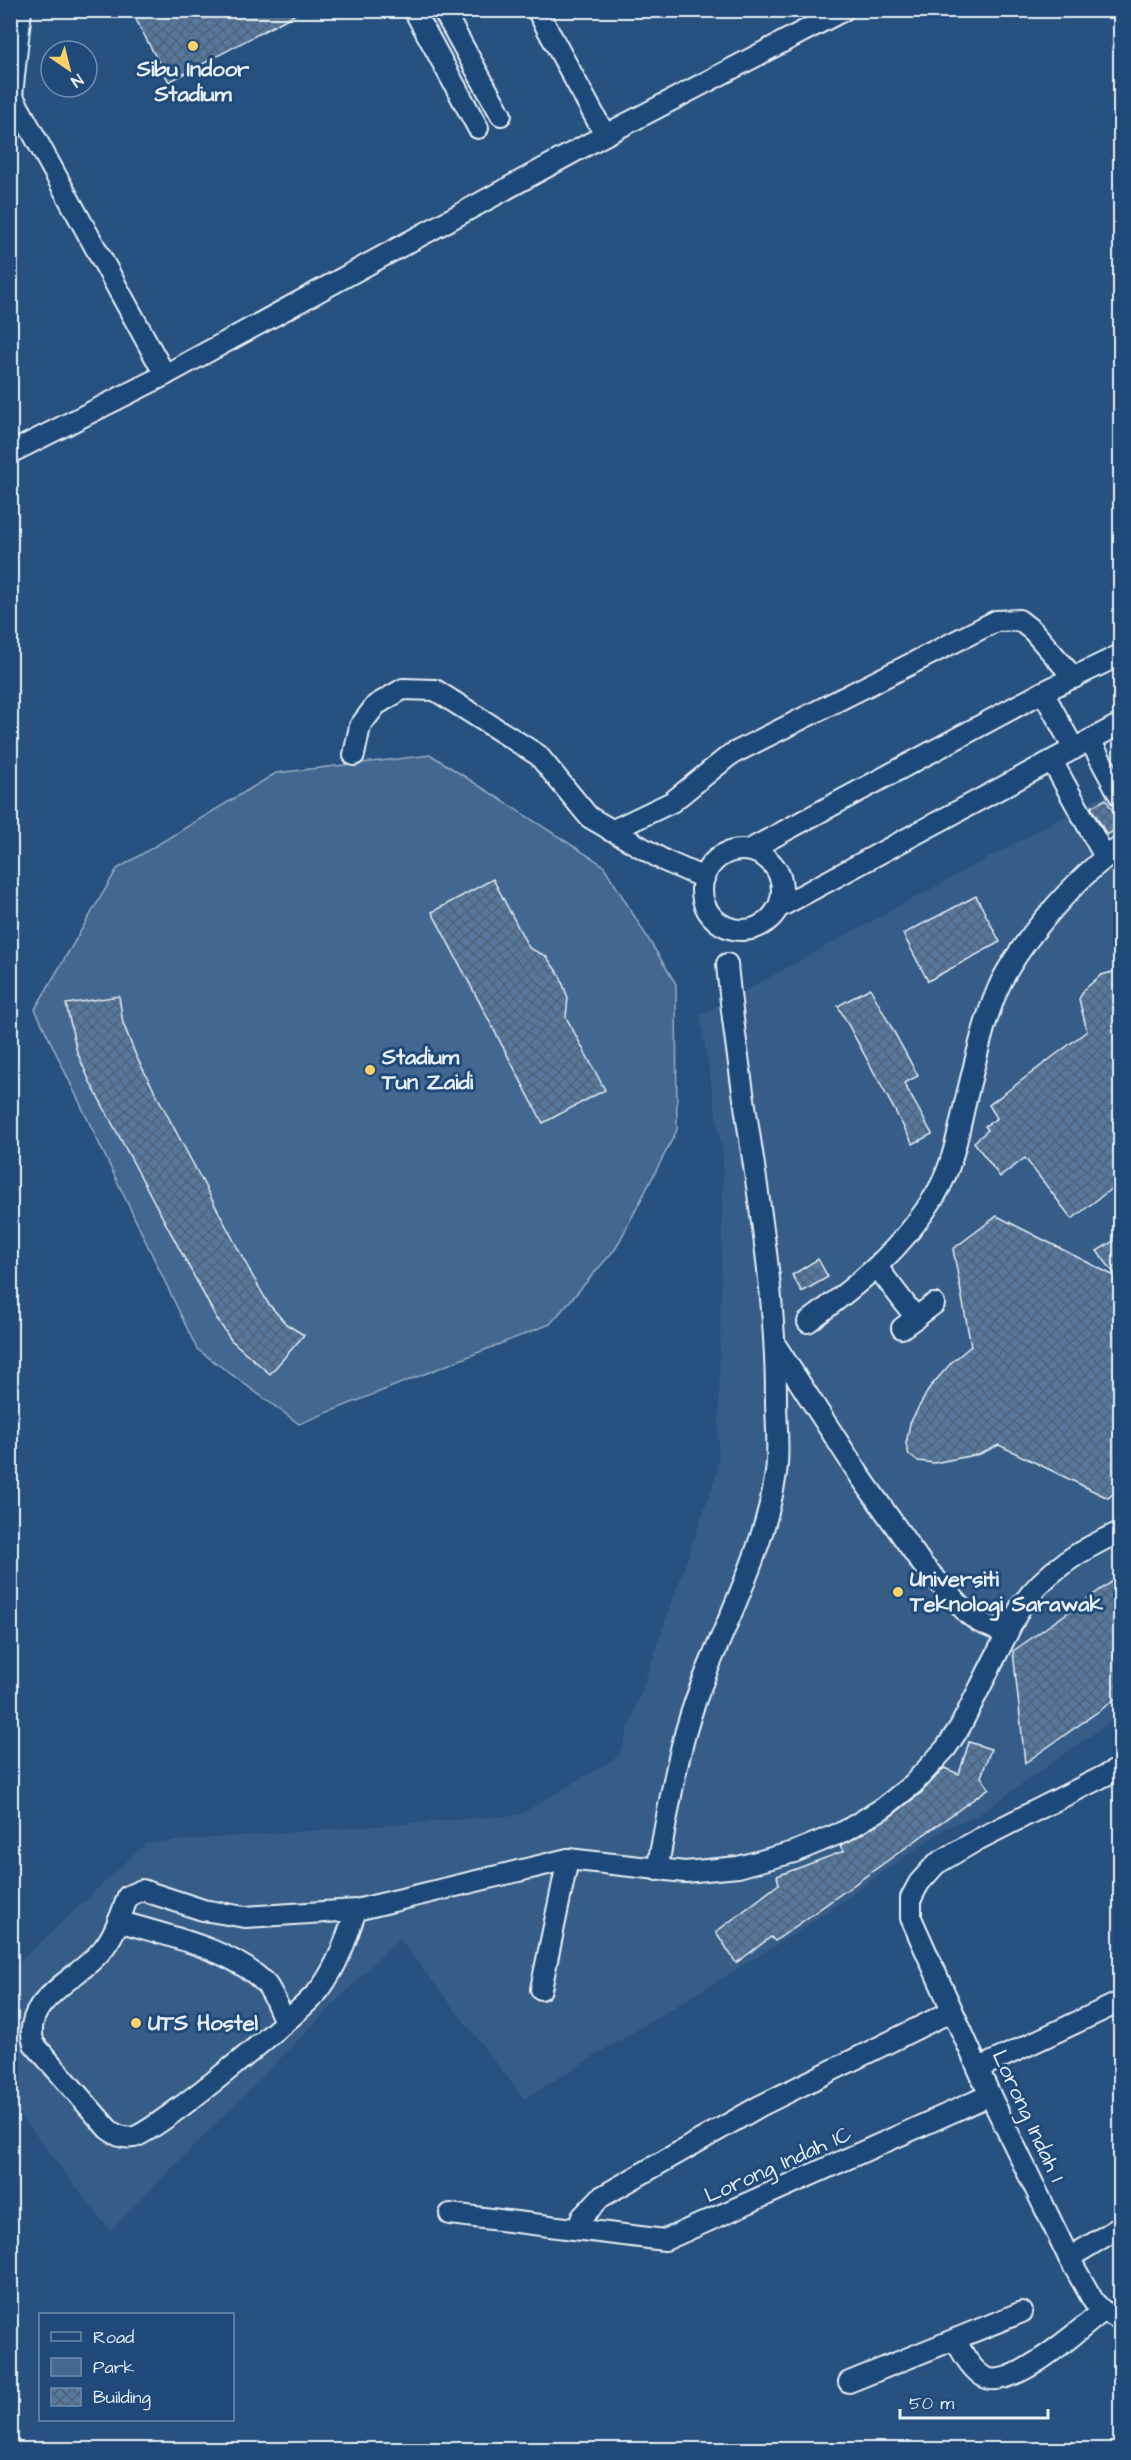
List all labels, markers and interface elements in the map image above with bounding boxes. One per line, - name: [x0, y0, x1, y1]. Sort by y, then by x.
- north arrow: [39, 39, 99, 99]
- marker: Sibu Indoor Stadium: [186, 39, 200, 53]
- place label: Sibu Indoor Stadium: [136, 54, 250, 110]
- text: N: [67, 69, 87, 92]
- place label: Stadium Tun Zaidi: [381, 1042, 474, 1098]
- marker: Stadium Tun Zaidi: [363, 1063, 377, 1077]
- place label: Universiti Teknologi Sarawak: [909, 1564, 1103, 1621]
- marker: Universiti Teknologi Sarawak: [891, 1585, 905, 1599]
- place label: UTS Hostel: [148, 2008, 259, 2039]
- marker: UTS Hostel: [129, 2016, 143, 2030]
- street label: Lorong Indah 1: [983, 2045, 1072, 2188]
- street label: Lorong Indah 1C: [699, 2119, 857, 2212]
- legend: [39, 2313, 234, 2421]
- text: Road: [93, 2325, 134, 2350]
- text: Park: [93, 2355, 135, 2380]
- scale bar: [900, 2382, 1048, 2420]
- text: Building: [93, 2385, 151, 2411]
- text: 50 m: [909, 2391, 954, 2416]

